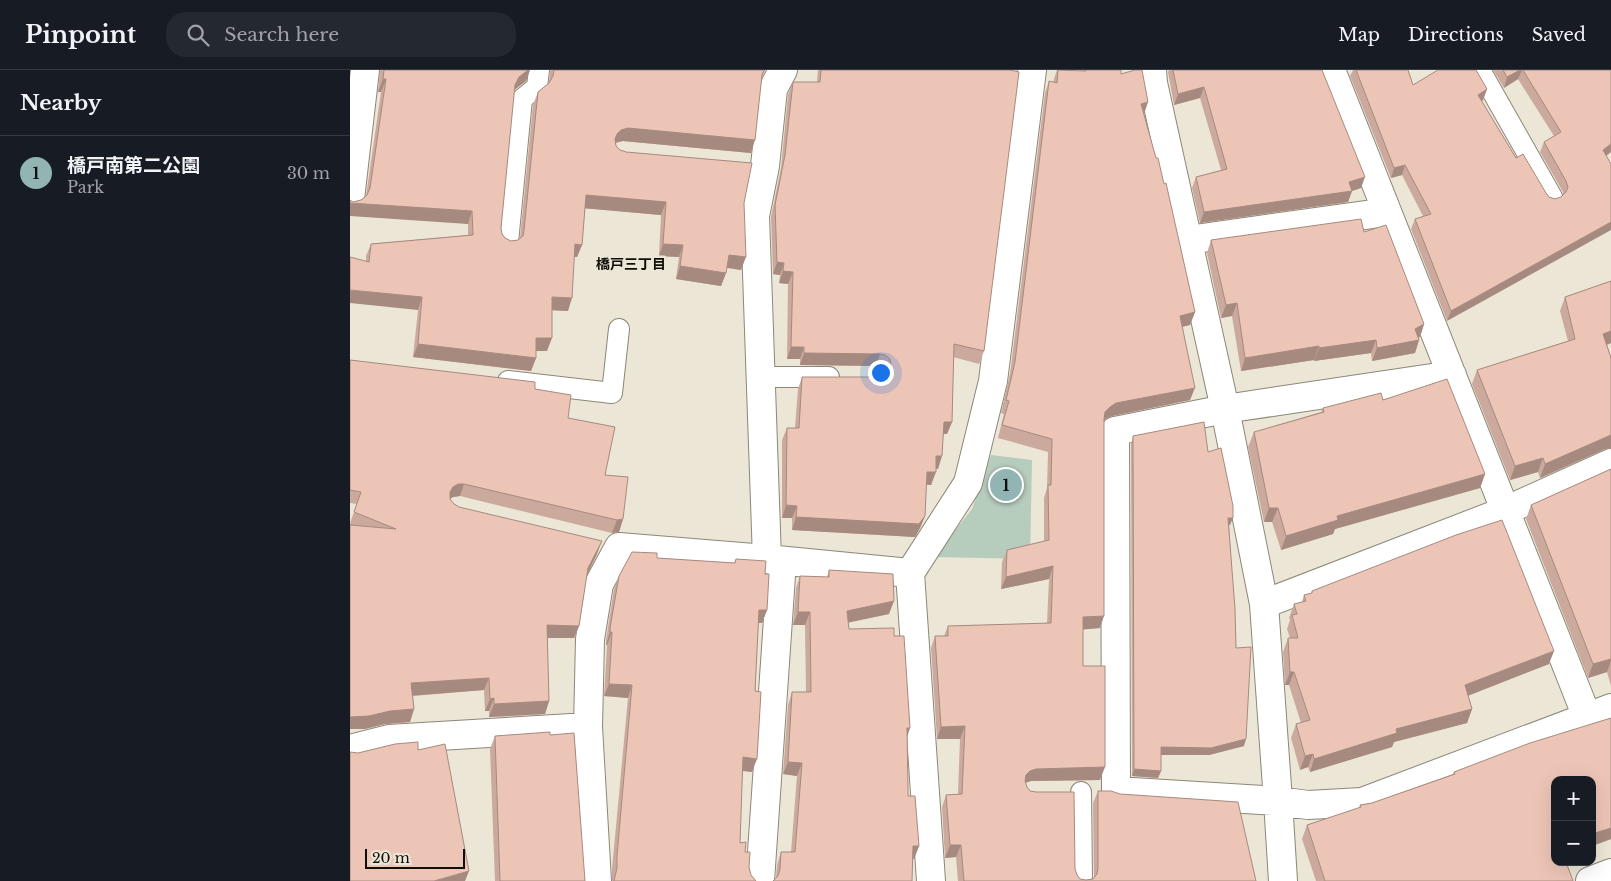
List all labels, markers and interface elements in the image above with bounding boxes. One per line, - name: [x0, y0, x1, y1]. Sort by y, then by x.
- search box: [166, 12, 516, 57]
- text: Pinpoint: [25, 20, 136, 49]
- icon: search: [184, 21, 212, 49]
- text: Search here: [224, 23, 339, 46]
- text: Map: [1338, 24, 1380, 46]
- text: Directions: [1408, 24, 1504, 46]
- text: Saved: [1532, 24, 1586, 46]
- text: Nearby: [20, 90, 101, 116]
- text: 橋戸南第二公園: [67, 154, 200, 177]
- text: 1: [33, 163, 39, 183]
- text: 30 m: [287, 163, 330, 183]
- text: Park: [67, 177, 104, 197]
- district label: 橋戸三丁目: [596, 255, 666, 273]
- your location: [868, 360, 894, 386]
- pin: 1: [990, 466, 1022, 504]
- map controls: [1551, 776, 1596, 866]
- button: +: [1551, 776, 1596, 821]
- button: −: [1551, 821, 1596, 866]
- scale bar: [365, 846, 465, 869]
- text: 20 m: [372, 849, 410, 867]

